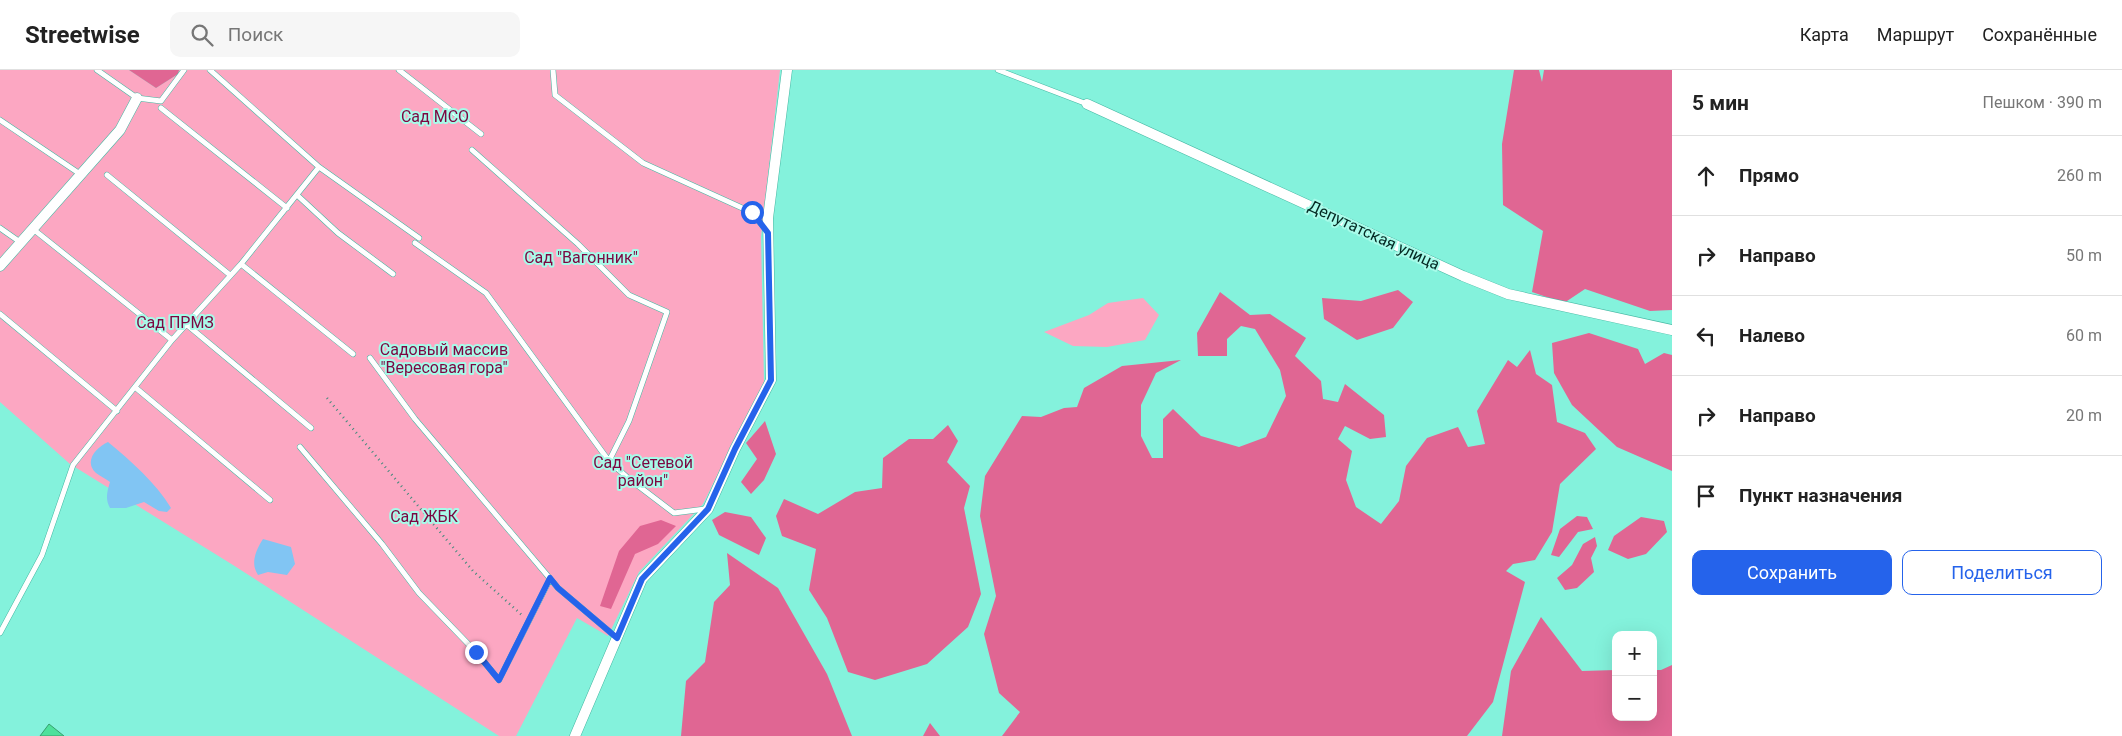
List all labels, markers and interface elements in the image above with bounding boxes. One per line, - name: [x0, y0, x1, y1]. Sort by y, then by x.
- search box: [170, 12, 520, 57]
- text: Streetwise: [25, 21, 140, 49]
- icon: search: [188, 21, 216, 49]
- text: Поиск: [228, 23, 283, 46]
- text: Карта: [1800, 24, 1849, 45]
- text: Маршрут: [1877, 24, 1954, 45]
- text: Сохранённые: [1982, 24, 2097, 45]
- text: 5 мин: [1692, 91, 1749, 115]
- text: Пешком · 390 m: [1983, 93, 2102, 112]
- park label: Сад МСО: [401, 107, 469, 126]
- icon: ahead: [1692, 162, 1720, 190]
- text: Прямо: [1739, 164, 1799, 187]
- text: 260 m: [2057, 166, 2102, 185]
- street label: Депутатская улица: [1305, 196, 1443, 274]
- route start: [741, 201, 764, 224]
- icon: right: [1692, 242, 1720, 270]
- text: Направо: [1739, 244, 1816, 267]
- text: 50 m: [2066, 246, 2102, 265]
- park label: Сад "Вагонник": [524, 248, 638, 267]
- park label: Сад ПРМЗ: [136, 313, 214, 332]
- icon: left: [1692, 322, 1720, 350]
- text: Налево: [1739, 324, 1805, 347]
- text: 60 m: [2066, 326, 2102, 345]
- park label: Садовый массив "Вересовая гора": [380, 340, 508, 377]
- icon: right: [1692, 402, 1720, 430]
- text: Направо: [1739, 404, 1816, 427]
- text: 20 m: [2066, 406, 2102, 425]
- park label: Сад "Сетевой район": [593, 453, 693, 490]
- icon: arrive: [1692, 482, 1720, 510]
- text: Пункт назначения: [1739, 484, 1902, 507]
- park label: Сад ЖБК: [390, 507, 459, 526]
- button: Сохранить: [1692, 550, 1892, 595]
- button: Поделиться: [1902, 550, 2102, 595]
- map controls: [1612, 631, 1657, 721]
- button: +: [1612, 631, 1657, 676]
- route end: [465, 641, 488, 664]
- button: −: [1612, 676, 1657, 721]

